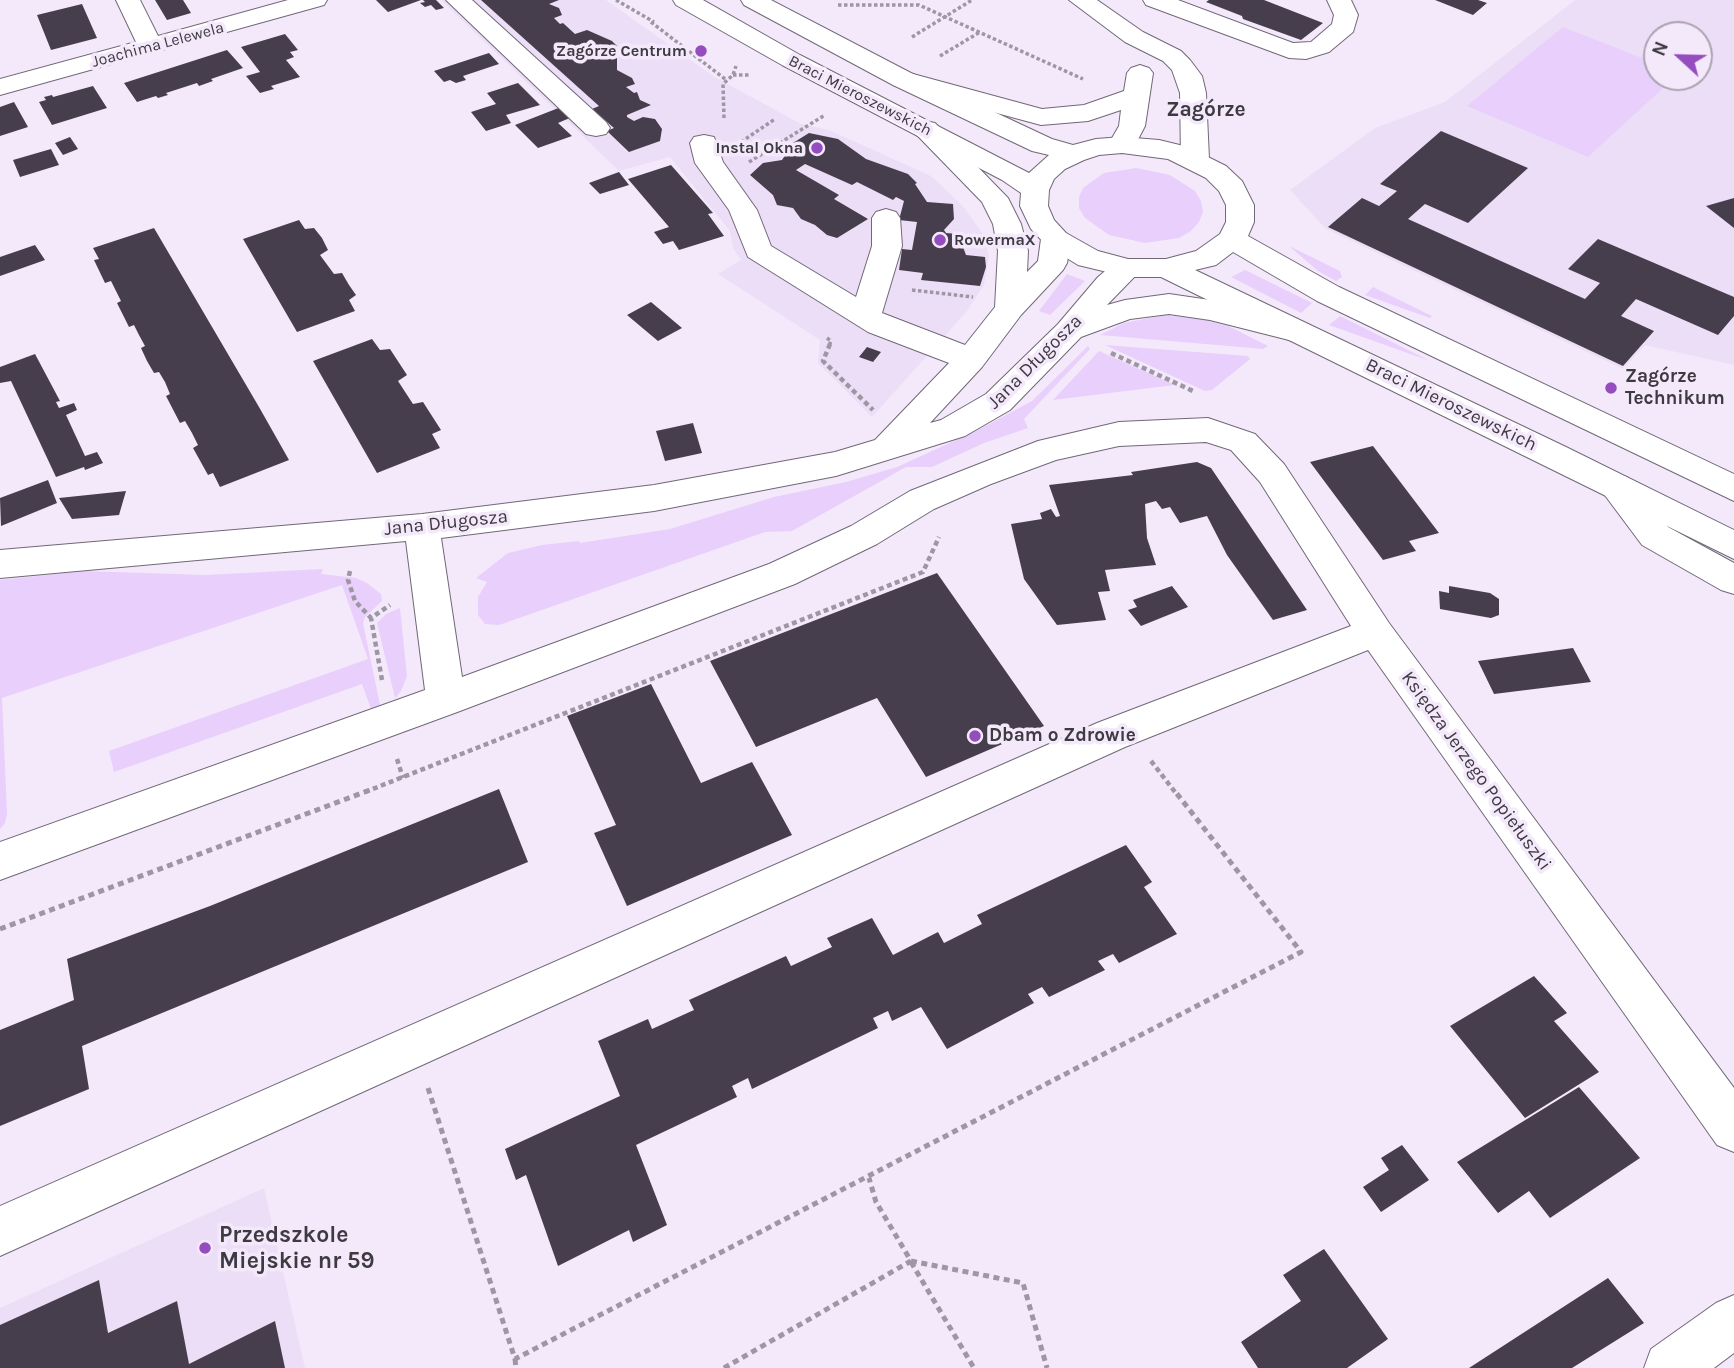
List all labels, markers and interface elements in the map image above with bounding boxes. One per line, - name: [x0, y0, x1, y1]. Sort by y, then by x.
- street label: Joachima Lelewela: [90, 18, 226, 72]
- north arrow: [1643, 21, 1713, 91]
- text: N: [1648, 38, 1673, 59]
- place label: Zagórze Centrum: [556, 41, 687, 61]
- marker: Zagórze Centrum: [693, 43, 709, 59]
- street label: Braci Mieroszewskich: [785, 52, 935, 140]
- district label: Zagórze: [1166, 97, 1246, 123]
- place label: Instal Okna: [715, 138, 803, 158]
- marker: Instal Okna: [809, 140, 825, 156]
- place label: RowermaX: [954, 230, 1036, 250]
- marker: RowermaX: [932, 232, 948, 248]
- street label: Jana Długosza: [983, 310, 1087, 414]
- street label: Braci Mieroszewskich: [1362, 354, 1540, 456]
- place label: Zagórze Technikum: [1625, 366, 1725, 410]
- marker: Zagórze Technikum: [1603, 380, 1619, 396]
- street label: Jana Długosza: [383, 505, 509, 541]
- street label: Księdza Jerzego Popiełuszki: [1396, 667, 1556, 875]
- place label: Dbam o Zdrowie: [989, 725, 1136, 747]
- marker: Dbam o Zdrowie: [967, 728, 983, 744]
- place label: Przedszkole Miejskie nr 59: [219, 1221, 374, 1275]
- marker: Przedszkole Miejskie nr 59: [197, 1240, 213, 1256]

